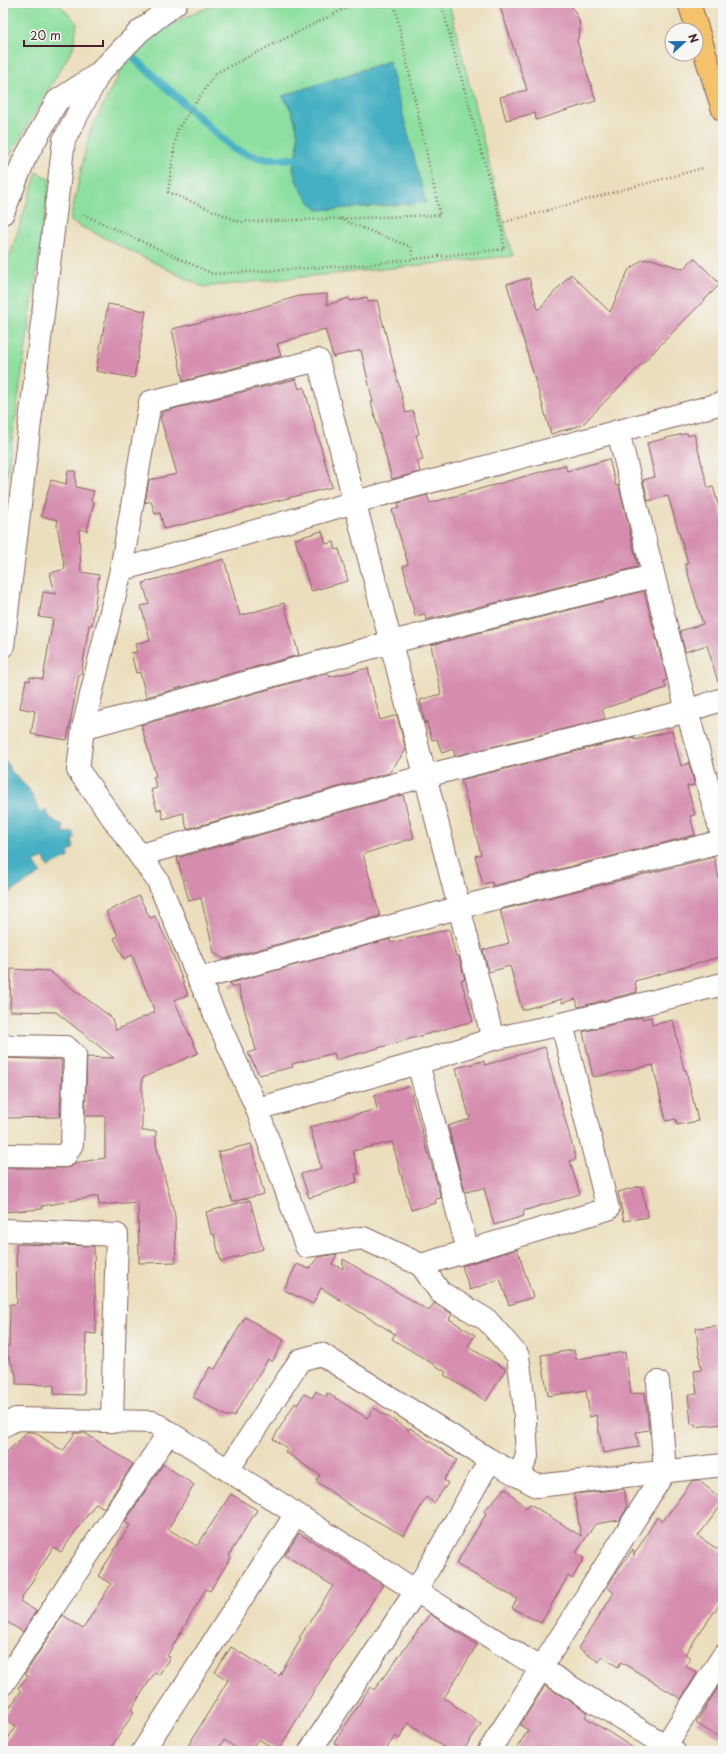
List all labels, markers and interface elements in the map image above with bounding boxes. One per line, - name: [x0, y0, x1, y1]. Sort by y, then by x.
- scale bar: [24, 22, 103, 48]
- north arrow: [664, 22, 704, 62]
- text: 20 m: [30, 26, 61, 44]
- text: N: [684, 31, 703, 46]

